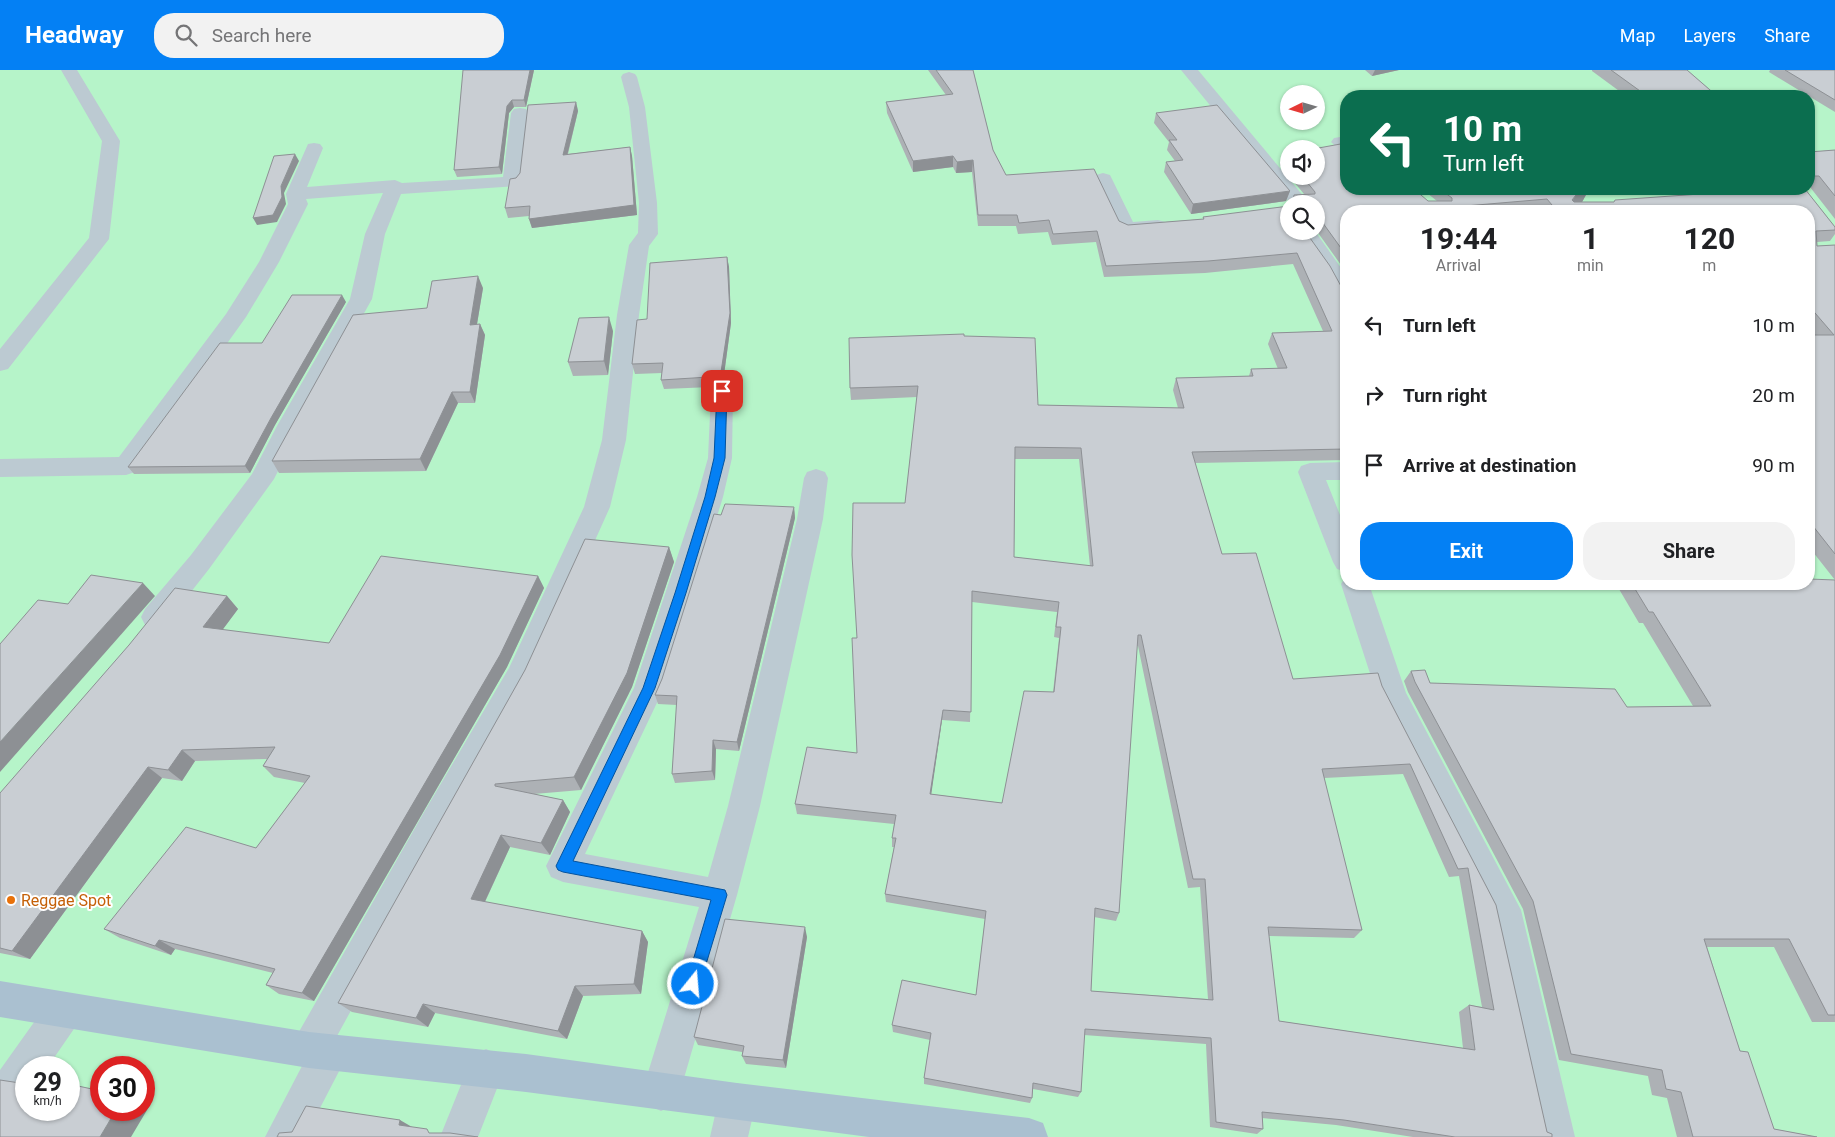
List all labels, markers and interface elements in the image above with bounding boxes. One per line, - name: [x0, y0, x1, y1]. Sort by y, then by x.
- search box: [154, 13, 504, 58]
- text: Headway: [25, 21, 124, 49]
- icon: search: [172, 21, 200, 49]
- text: Search here: [212, 24, 312, 47]
- text: Map: [1620, 25, 1655, 46]
- text: Layers: [1683, 25, 1736, 46]
- text: Share: [1764, 25, 1810, 46]
- north arrow: [1280, 85, 1325, 130]
- map controls: [1280, 85, 1325, 240]
- text: 10 m: [1443, 109, 1522, 150]
- icon: left: [1360, 110, 1425, 175]
- button: sound: [1280, 140, 1325, 185]
- text: Turn left: [1443, 151, 1524, 176]
- button: search: [1280, 195, 1325, 240]
- text: 19:44: [1420, 221, 1497, 256]
- text: 1: [1582, 221, 1599, 256]
- text: 120: [1684, 221, 1735, 256]
- text: Arrival: [1436, 256, 1481, 275]
- text: min: [1577, 256, 1604, 275]
- text: m: [1702, 256, 1716, 275]
- icon: left: [1360, 311, 1388, 339]
- text: Turn left: [1403, 314, 1476, 337]
- text: 10 m: [1752, 314, 1795, 337]
- pin: [701, 370, 743, 412]
- icon: arrive: [708, 377, 736, 405]
- icon: right: [1360, 381, 1388, 409]
- text: Turn right: [1403, 384, 1487, 407]
- text: 20 m: [1752, 384, 1795, 407]
- icon: arrive: [1360, 451, 1388, 479]
- text: Arrive at destination: [1403, 454, 1576, 477]
- text: 90 m: [1752, 454, 1795, 477]
- button: Exit: [1360, 522, 1573, 580]
- button: Share: [1583, 522, 1795, 580]
- place label: Reggae Spot: [21, 891, 111, 910]
- marker: Reggae Spot: [5, 894, 17, 906]
- position arrow: [666, 957, 718, 1009]
- speed limit sign: 30: [90, 1056, 155, 1121]
- text: 29: [33, 1068, 62, 1097]
- text: km/h: [33, 1094, 62, 1108]

